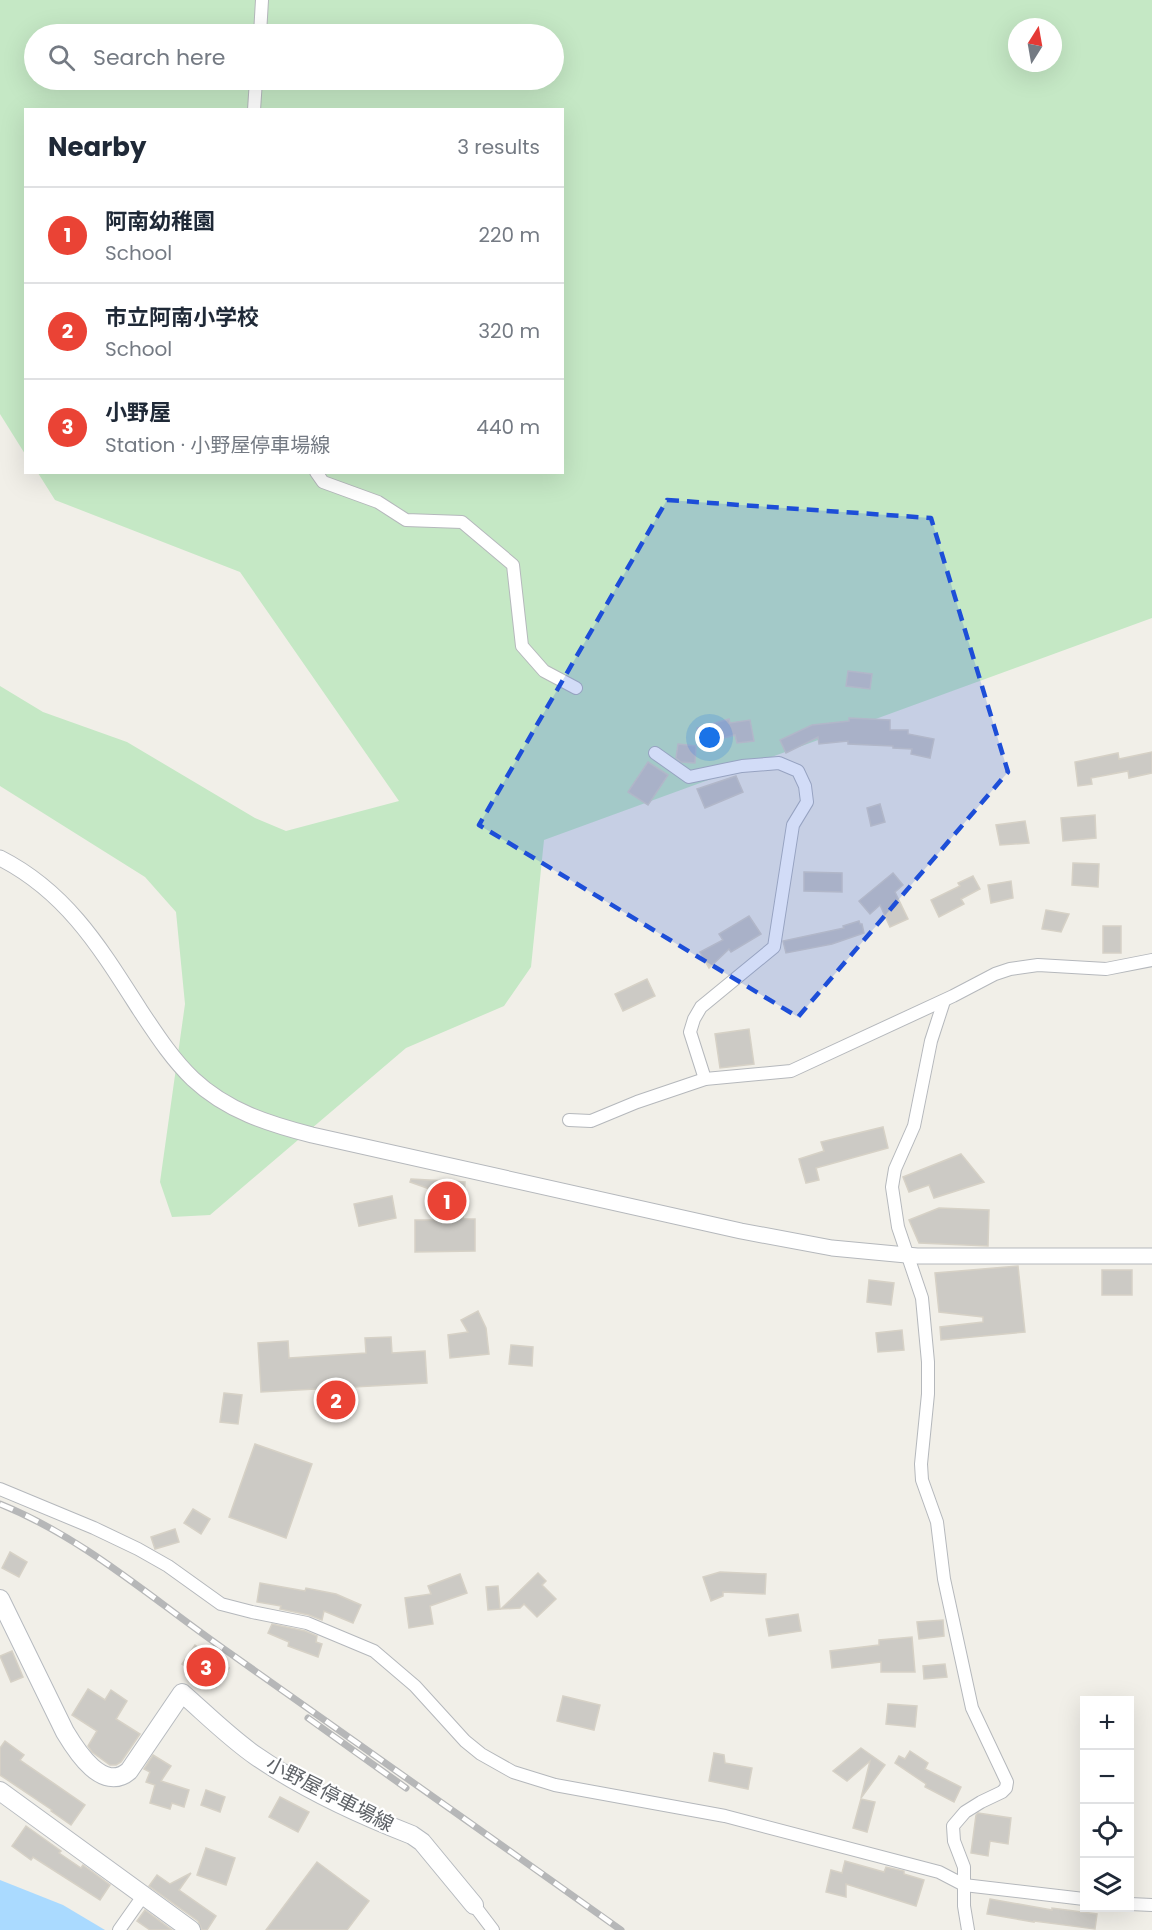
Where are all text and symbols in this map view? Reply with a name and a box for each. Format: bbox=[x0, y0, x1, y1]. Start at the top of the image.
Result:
north arrow bbox=[1008, 18, 1062, 72]
search box bbox=[24, 24, 564, 90]
icon: search bbox=[45, 41, 78, 74]
text: Search here bbox=[93, 42, 226, 73]
text: Nearby bbox=[48, 129, 146, 165]
text: 3 results bbox=[457, 133, 540, 161]
text: 阿南幼稚園 bbox=[105, 206, 215, 237]
text: 1 bbox=[64, 221, 71, 249]
text: 220 m bbox=[479, 221, 540, 249]
text: School bbox=[105, 239, 172, 267]
text: 市立阿南小学校 bbox=[105, 302, 259, 333]
text: 2 bbox=[62, 317, 73, 345]
text: 320 m bbox=[478, 317, 540, 345]
text: School bbox=[105, 335, 172, 363]
text: 小野屋 bbox=[105, 397, 171, 428]
text: 3 bbox=[61, 413, 74, 441]
text: 440 m bbox=[476, 413, 540, 441]
text: Station · 小野屋停車場線 bbox=[105, 431, 330, 459]
your location bbox=[695, 723, 724, 752]
pin: 1 bbox=[428, 1178, 466, 1224]
pin: 2 bbox=[316, 1378, 356, 1422]
pin: 3 bbox=[186, 1644, 226, 1690]
map controls bbox=[1080, 1696, 1134, 1912]
button: + bbox=[1080, 1696, 1134, 1750]
street label: 小野屋停車場線 bbox=[261, 1750, 399, 1838]
button: − bbox=[1080, 1750, 1134, 1804]
button: locate bbox=[1080, 1804, 1134, 1858]
button: layers bbox=[1080, 1858, 1134, 1912]

